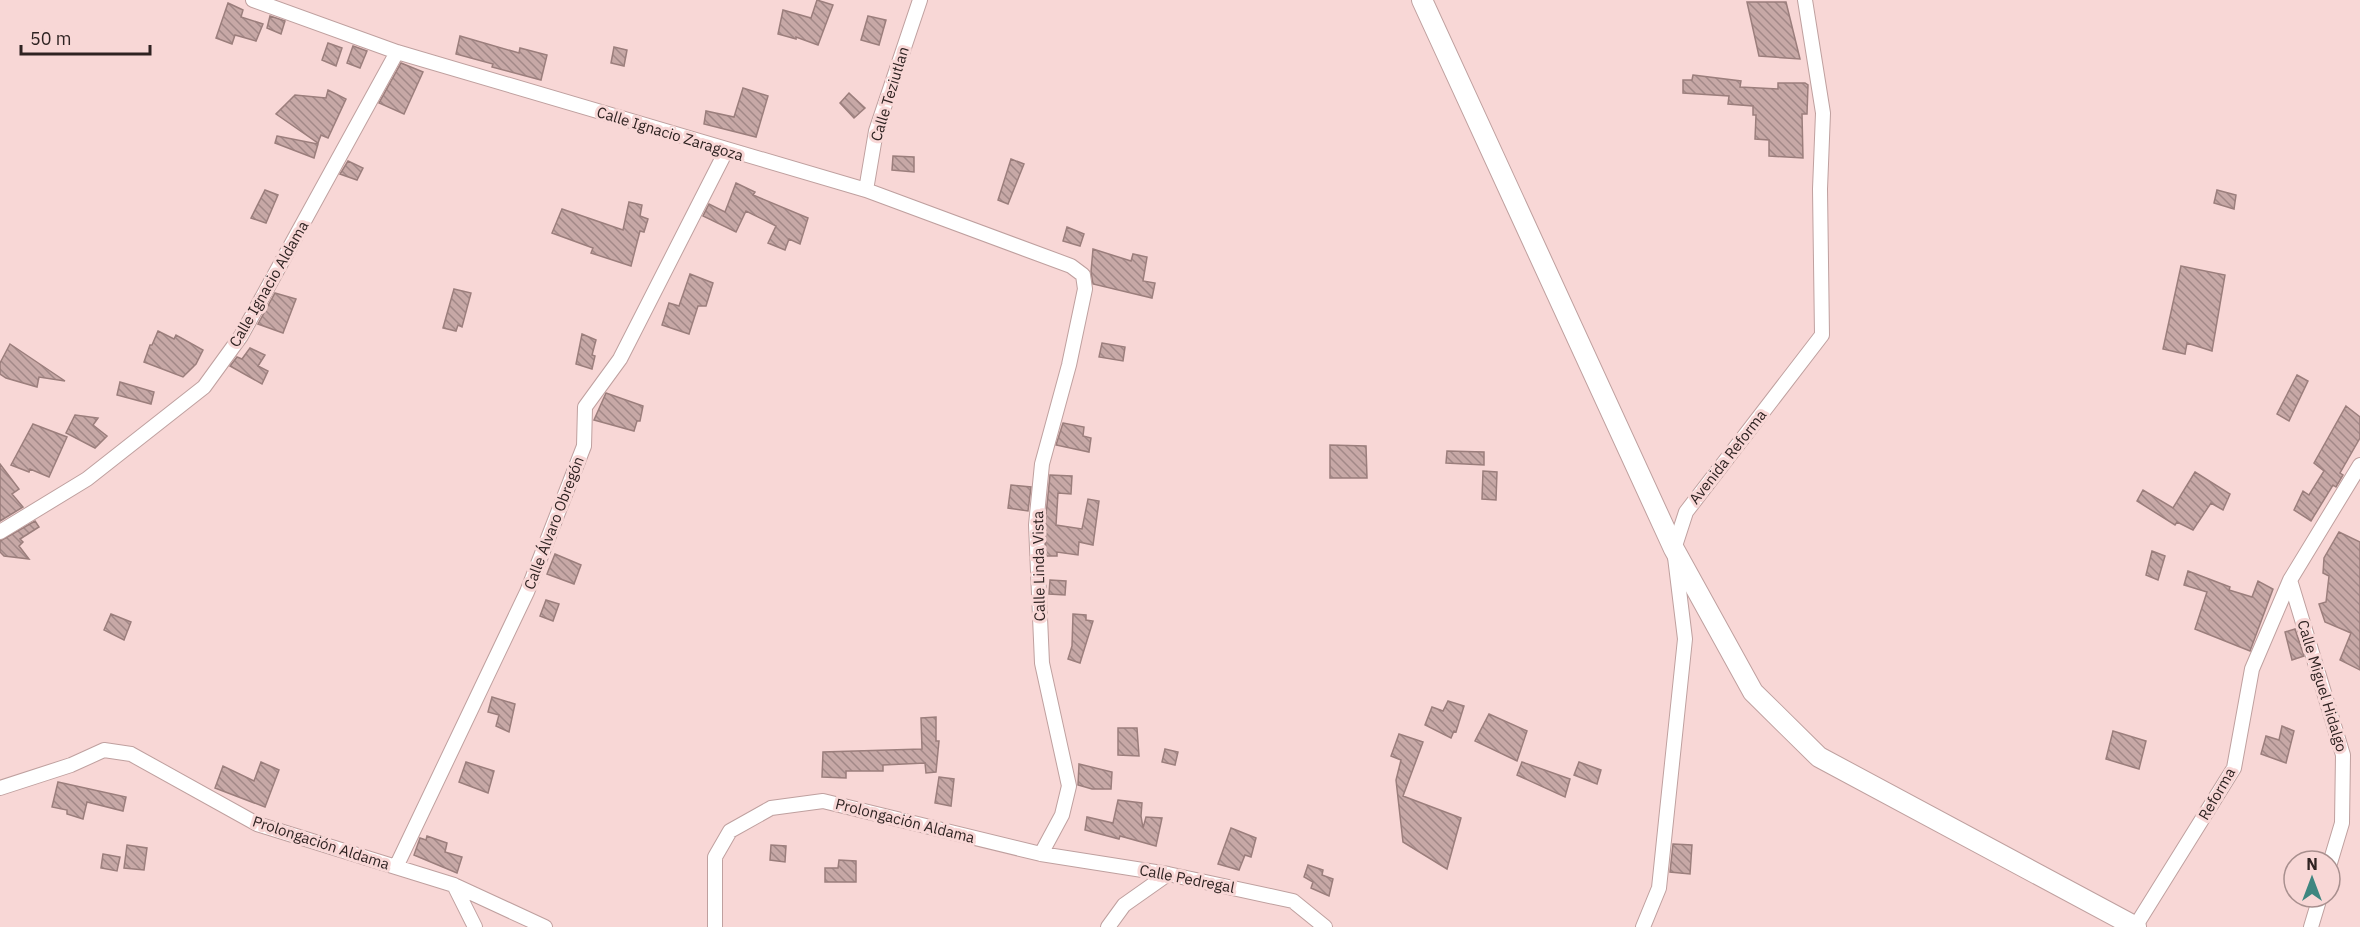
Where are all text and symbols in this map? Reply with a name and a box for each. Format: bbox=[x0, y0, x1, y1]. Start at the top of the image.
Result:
scale bar bbox=[21, 18, 150, 56]
text: 50 m bbox=[30, 27, 72, 50]
street label: Calle Teziutlan bbox=[866, 44, 913, 144]
street label: Calle Ignacio Zaragoza bbox=[595, 102, 746, 165]
street label: Calle Ignacio Aldama bbox=[225, 217, 312, 350]
street label: Avenida Reforma bbox=[1685, 406, 1770, 508]
street label: Calle Álvaro Obregón bbox=[519, 454, 588, 592]
street label: Calle Linda Vista bbox=[1028, 511, 1049, 621]
street label: Calle Miguel Hidalgo bbox=[2293, 618, 2352, 754]
street label: Reforma bbox=[2194, 764, 2239, 823]
street label: Prolongación Aldama bbox=[833, 794, 977, 847]
street label: Prolongación Aldama bbox=[250, 811, 392, 874]
north arrow bbox=[2282, 849, 2342, 909]
text: N bbox=[2306, 854, 2318, 874]
street label: Calle Pedregal bbox=[1138, 860, 1236, 897]

